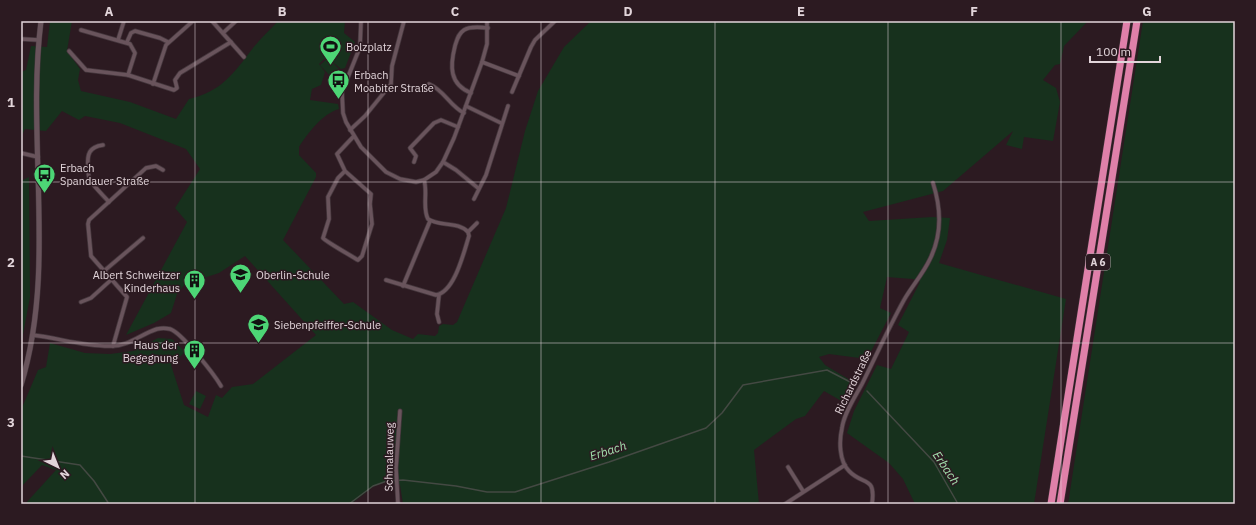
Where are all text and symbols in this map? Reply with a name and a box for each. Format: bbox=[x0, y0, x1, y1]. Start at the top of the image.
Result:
text: A bbox=[105, 3, 114, 20]
text: B bbox=[278, 3, 287, 20]
text: C bbox=[451, 3, 460, 20]
text: D bbox=[623, 3, 633, 20]
text: E bbox=[797, 3, 805, 20]
text: F bbox=[970, 3, 978, 20]
text: G bbox=[1142, 3, 1152, 20]
sports icon: Bolzplatz bbox=[317, 34, 343, 67]
scale bar bbox=[1090, 38, 1160, 64]
place label: Bolzplatz bbox=[346, 40, 392, 54]
text: 100 m bbox=[1096, 44, 1131, 59]
bus stop icon: Erbach Moabiter Straße bbox=[326, 68, 352, 101]
place label: Erbach Moabiter Straße bbox=[354, 68, 434, 95]
text: 1 bbox=[7, 94, 15, 111]
bus stop icon: Erbach Spandauer Straße bbox=[32, 161, 58, 194]
place label: Erbach Spandauer Straße bbox=[60, 161, 149, 188]
text: 2 bbox=[7, 254, 15, 271]
road number: A 6 bbox=[1086, 254, 1110, 270]
school or university icon: Oberlin-Schule bbox=[228, 262, 254, 295]
place label: Albert Schweitzer Kinderhaus bbox=[93, 268, 180, 295]
building icon: Albert Schweitzer Kinderhaus bbox=[182, 268, 208, 301]
place label: Oberlin-Schule bbox=[256, 268, 330, 282]
school or university icon: Siebenpfeiffer-Schule bbox=[246, 312, 272, 345]
place label: Siebenpfeiffer-Schule bbox=[274, 318, 381, 332]
place label: Haus der Begegnung bbox=[123, 338, 178, 365]
building icon: Haus der Begegnung bbox=[181, 338, 207, 371]
street label: Richardstraße bbox=[831, 348, 875, 416]
text: 3 bbox=[7, 414, 15, 431]
street label: Schmalauweg bbox=[381, 422, 397, 492]
water label: Erbach bbox=[588, 438, 628, 463]
north arrow bbox=[38, 447, 78, 487]
water label: Erbach bbox=[930, 448, 963, 488]
text: N bbox=[57, 466, 73, 482]

